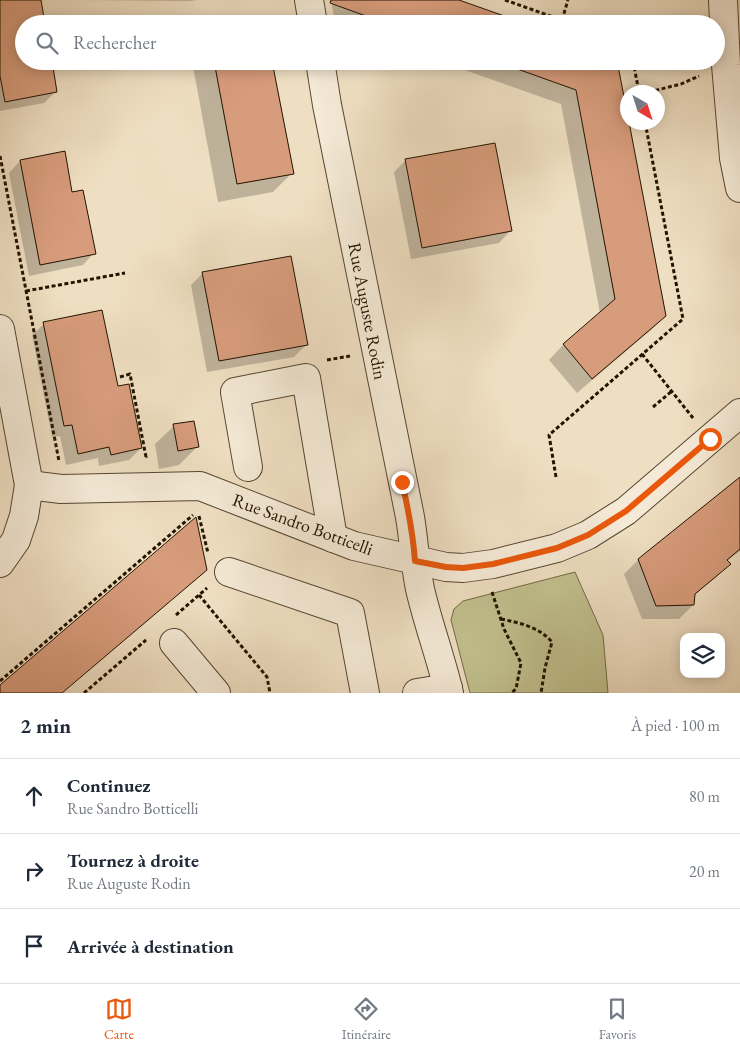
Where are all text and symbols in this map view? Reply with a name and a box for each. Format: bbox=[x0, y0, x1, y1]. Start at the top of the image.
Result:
search box bbox=[15, 15, 725, 70]
icon: search bbox=[33, 29, 61, 57]
text: Rechercher bbox=[73, 30, 156, 55]
north arrow bbox=[620, 85, 665, 130]
street label: Rue Auguste Rodin bbox=[343, 241, 393, 382]
route start bbox=[699, 428, 722, 451]
route end bbox=[391, 471, 414, 494]
street label: Rue Sandro Botticelli bbox=[230, 488, 377, 560]
map controls bbox=[680, 633, 725, 678]
button: layers bbox=[680, 633, 725, 678]
text: 2 min bbox=[20, 712, 71, 739]
text: À pied · 100 m bbox=[631, 715, 720, 736]
text: Continuez bbox=[67, 773, 151, 798]
icon: ahead bbox=[20, 782, 48, 810]
text: 80 m bbox=[689, 786, 720, 807]
text: Rue Sandro Botticelli bbox=[67, 798, 198, 819]
text: Tournez à droite bbox=[67, 848, 199, 873]
icon: right bbox=[20, 857, 48, 885]
text: 20 m bbox=[689, 861, 720, 882]
text: Rue Auguste Rodin bbox=[67, 873, 191, 894]
icon: arrive bbox=[20, 932, 48, 960]
text: Arrivée à destination bbox=[67, 934, 234, 959]
tab: Carte bbox=[104, 995, 134, 1043]
tab: Itinéraire bbox=[342, 995, 391, 1043]
tab: Favoris bbox=[599, 995, 636, 1043]

